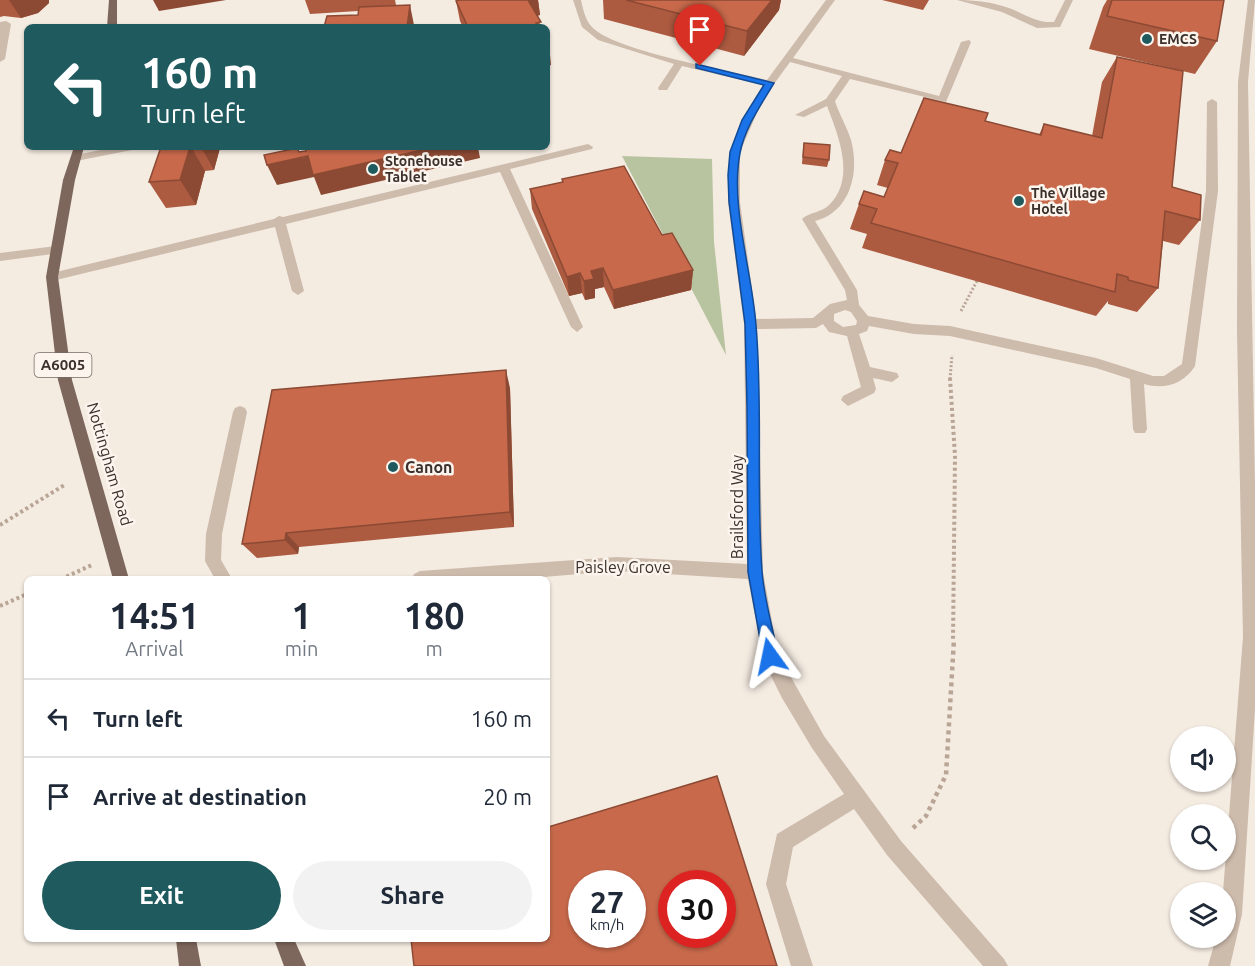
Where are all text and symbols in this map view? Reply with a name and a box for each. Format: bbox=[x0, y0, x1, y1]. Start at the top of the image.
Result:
pin bbox=[674, 4, 725, 66]
icon: arrive bbox=[683, 13, 716, 46]
place label: EMCS bbox=[1159, 31, 1197, 47]
marker: EMCS bbox=[1140, 32, 1154, 46]
icon: left bbox=[42, 48, 120, 126]
text: 160 m bbox=[141, 49, 258, 96]
text: Turn left bbox=[141, 98, 245, 128]
place label: Stonehouse Tablet bbox=[385, 153, 463, 185]
marker: Stonehouse Tablet bbox=[366, 162, 380, 176]
place label: The Village Hotel bbox=[1031, 185, 1106, 217]
marker: The Village Hotel bbox=[1012, 194, 1026, 208]
road number: A6005 bbox=[34, 353, 92, 377]
street label: Nottingham Road bbox=[84, 400, 136, 528]
street label: Brailsford Way bbox=[728, 455, 746, 559]
place label: Canon bbox=[405, 458, 452, 476]
marker: Canon bbox=[386, 460, 400, 474]
street label: Paisley Grove bbox=[575, 558, 671, 576]
text: 14:51 bbox=[109, 595, 199, 636]
text: 1 bbox=[291, 595, 312, 636]
text: 180 bbox=[404, 595, 465, 636]
position arrow bbox=[738, 624, 802, 688]
text: Arrival bbox=[125, 637, 184, 660]
text: min bbox=[285, 637, 318, 660]
text: m bbox=[426, 637, 443, 660]
icon: left bbox=[42, 702, 75, 735]
text: Turn left bbox=[93, 706, 183, 731]
text: 160 m bbox=[471, 706, 532, 731]
map controls bbox=[1170, 726, 1236, 948]
button: sound bbox=[1170, 726, 1236, 792]
icon: arrive bbox=[42, 780, 75, 813]
text: Arrive at destination bbox=[93, 784, 307, 809]
text: 20 m bbox=[483, 784, 532, 809]
button: search bbox=[1170, 804, 1236, 870]
button: Exit bbox=[42, 861, 281, 930]
button: Share bbox=[293, 861, 532, 930]
speed limit sign: 30 bbox=[658, 870, 736, 948]
button: layers bbox=[1170, 882, 1236, 948]
text: 27 bbox=[590, 885, 624, 919]
text: km/h bbox=[590, 916, 624, 933]

